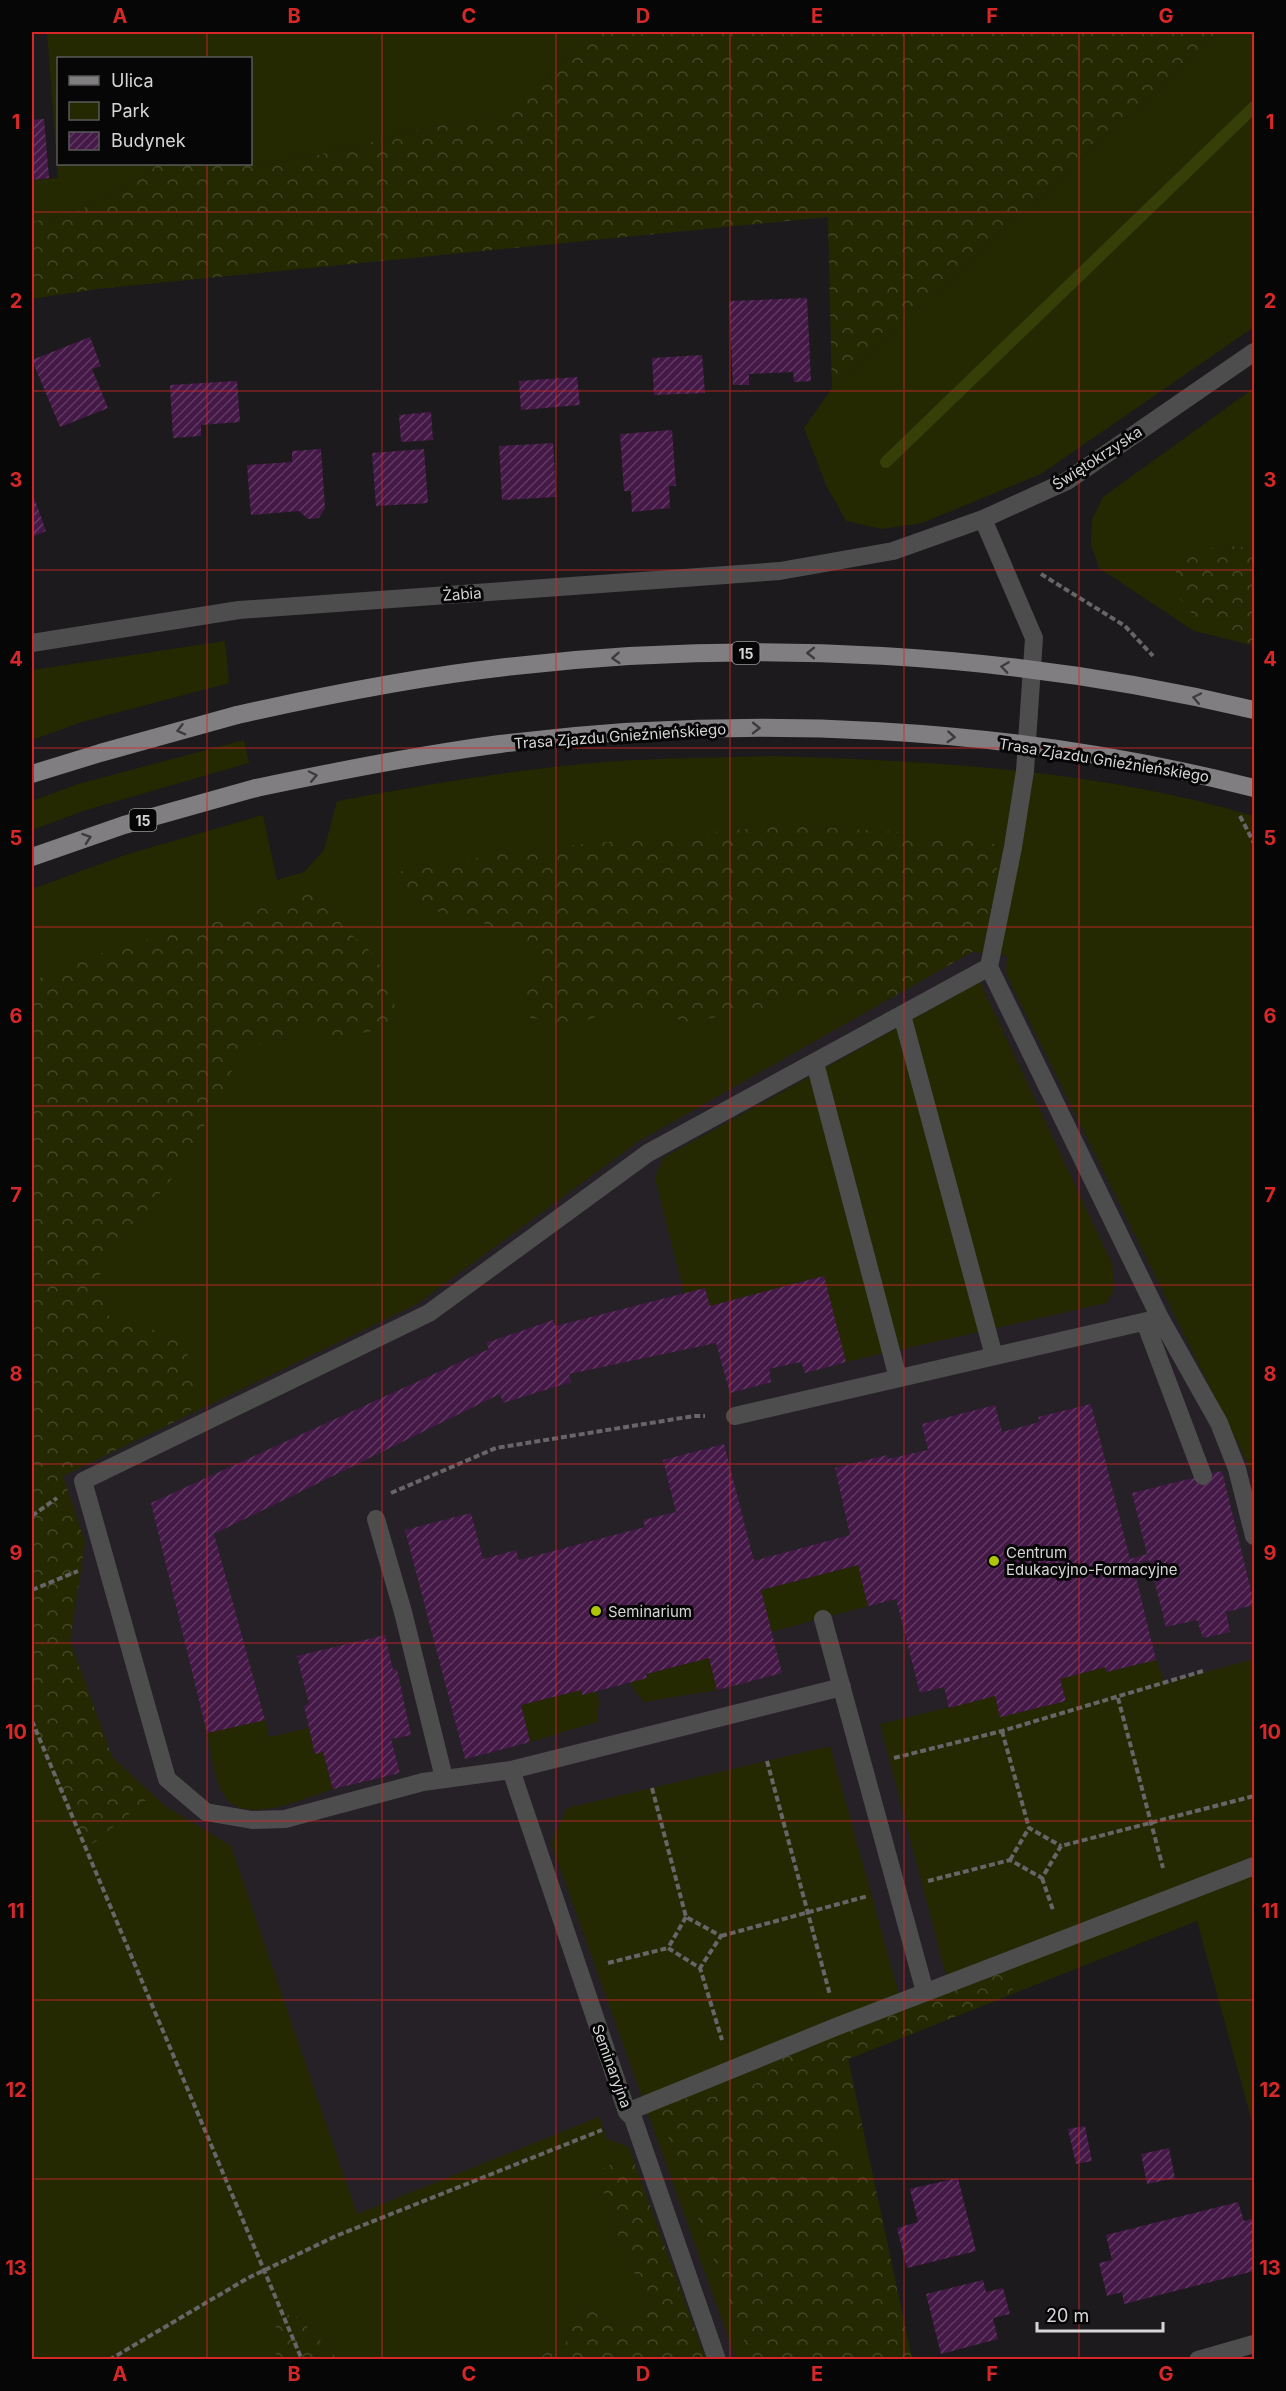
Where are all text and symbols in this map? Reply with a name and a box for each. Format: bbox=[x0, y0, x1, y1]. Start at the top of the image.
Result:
text: A bbox=[113, 4, 128, 28]
text: B bbox=[287, 4, 301, 28]
text: C bbox=[462, 4, 476, 28]
text: D bbox=[636, 4, 650, 28]
text: E bbox=[811, 4, 823, 28]
text: F bbox=[986, 4, 998, 28]
text: G bbox=[1158, 4, 1174, 28]
legend bbox=[57, 57, 252, 165]
text: Ulica bbox=[111, 70, 154, 91]
text: Park bbox=[111, 100, 150, 121]
text: 1 bbox=[12, 110, 20, 134]
text: 1 bbox=[1266, 110, 1274, 134]
text: Budynek bbox=[111, 130, 186, 151]
text: 2 bbox=[10, 289, 22, 313]
text: 2 bbox=[1264, 289, 1276, 313]
street label: Świętokrzyska bbox=[1049, 422, 1145, 494]
text: 3 bbox=[10, 468, 22, 492]
text: 3 bbox=[1264, 468, 1276, 492]
street label: Żabia bbox=[442, 583, 482, 605]
road number: 15 bbox=[732, 642, 760, 664]
text: 4 bbox=[9, 647, 23, 671]
one-way arrow bbox=[806, 647, 815, 659]
text: 4 bbox=[1263, 647, 1277, 671]
one-way arrow bbox=[611, 651, 620, 664]
one-way arrow bbox=[1000, 661, 1009, 674]
one-way arrow bbox=[1193, 692, 1203, 705]
street label: Trasa Zjazdu Gnieźnieńskiego bbox=[513, 719, 727, 753]
one-way arrow bbox=[752, 722, 761, 734]
one-way arrow bbox=[176, 723, 186, 736]
one-way arrow bbox=[947, 730, 956, 743]
street label: Trasa Zjazdu Gnieźnieńskiego bbox=[998, 734, 1210, 786]
one-way arrow bbox=[307, 770, 317, 783]
road number: 15 bbox=[130, 809, 156, 831]
text: 5 bbox=[10, 826, 22, 850]
text: 5 bbox=[1264, 826, 1276, 850]
one-way arrow bbox=[81, 833, 92, 846]
text: 6 bbox=[10, 1004, 23, 1028]
text: 6 bbox=[1264, 1004, 1277, 1028]
text: 7 bbox=[10, 1183, 22, 1207]
text: 7 bbox=[1264, 1183, 1276, 1207]
text: 8 bbox=[9, 1362, 23, 1386]
text: 8 bbox=[1263, 1362, 1277, 1386]
text: 9 bbox=[10, 1541, 23, 1565]
text: 9 bbox=[1264, 1541, 1277, 1565]
place label: Centrum Edukacyjno-Formacyjne bbox=[1006, 1543, 1177, 1579]
marker: Centrum Edukacyjno-Formacyjne bbox=[987, 1554, 1001, 1568]
place label: Seminarium bbox=[608, 1602, 692, 1621]
marker: Seminarium bbox=[589, 1604, 603, 1618]
text: 10 bbox=[5, 1720, 27, 1744]
text: 10 bbox=[1259, 1720, 1281, 1744]
text: 11 bbox=[7, 1899, 25, 1923]
text: 11 bbox=[1261, 1899, 1279, 1923]
street label: Seminaryjna bbox=[588, 2022, 636, 2110]
text: 12 bbox=[5, 2078, 27, 2102]
text: 12 bbox=[1259, 2078, 1281, 2102]
text: 13 bbox=[5, 2256, 27, 2280]
text: 13 bbox=[1259, 2256, 1281, 2280]
scale bar bbox=[1037, 2295, 1163, 2333]
text: 20 m bbox=[1046, 2305, 1089, 2326]
text: A bbox=[113, 2362, 128, 2386]
text: B bbox=[287, 2362, 301, 2386]
text: C bbox=[462, 2362, 476, 2386]
text: D bbox=[636, 2362, 650, 2386]
text: E bbox=[811, 2362, 823, 2386]
text: F bbox=[986, 2362, 998, 2386]
text: G bbox=[1158, 2362, 1174, 2386]

